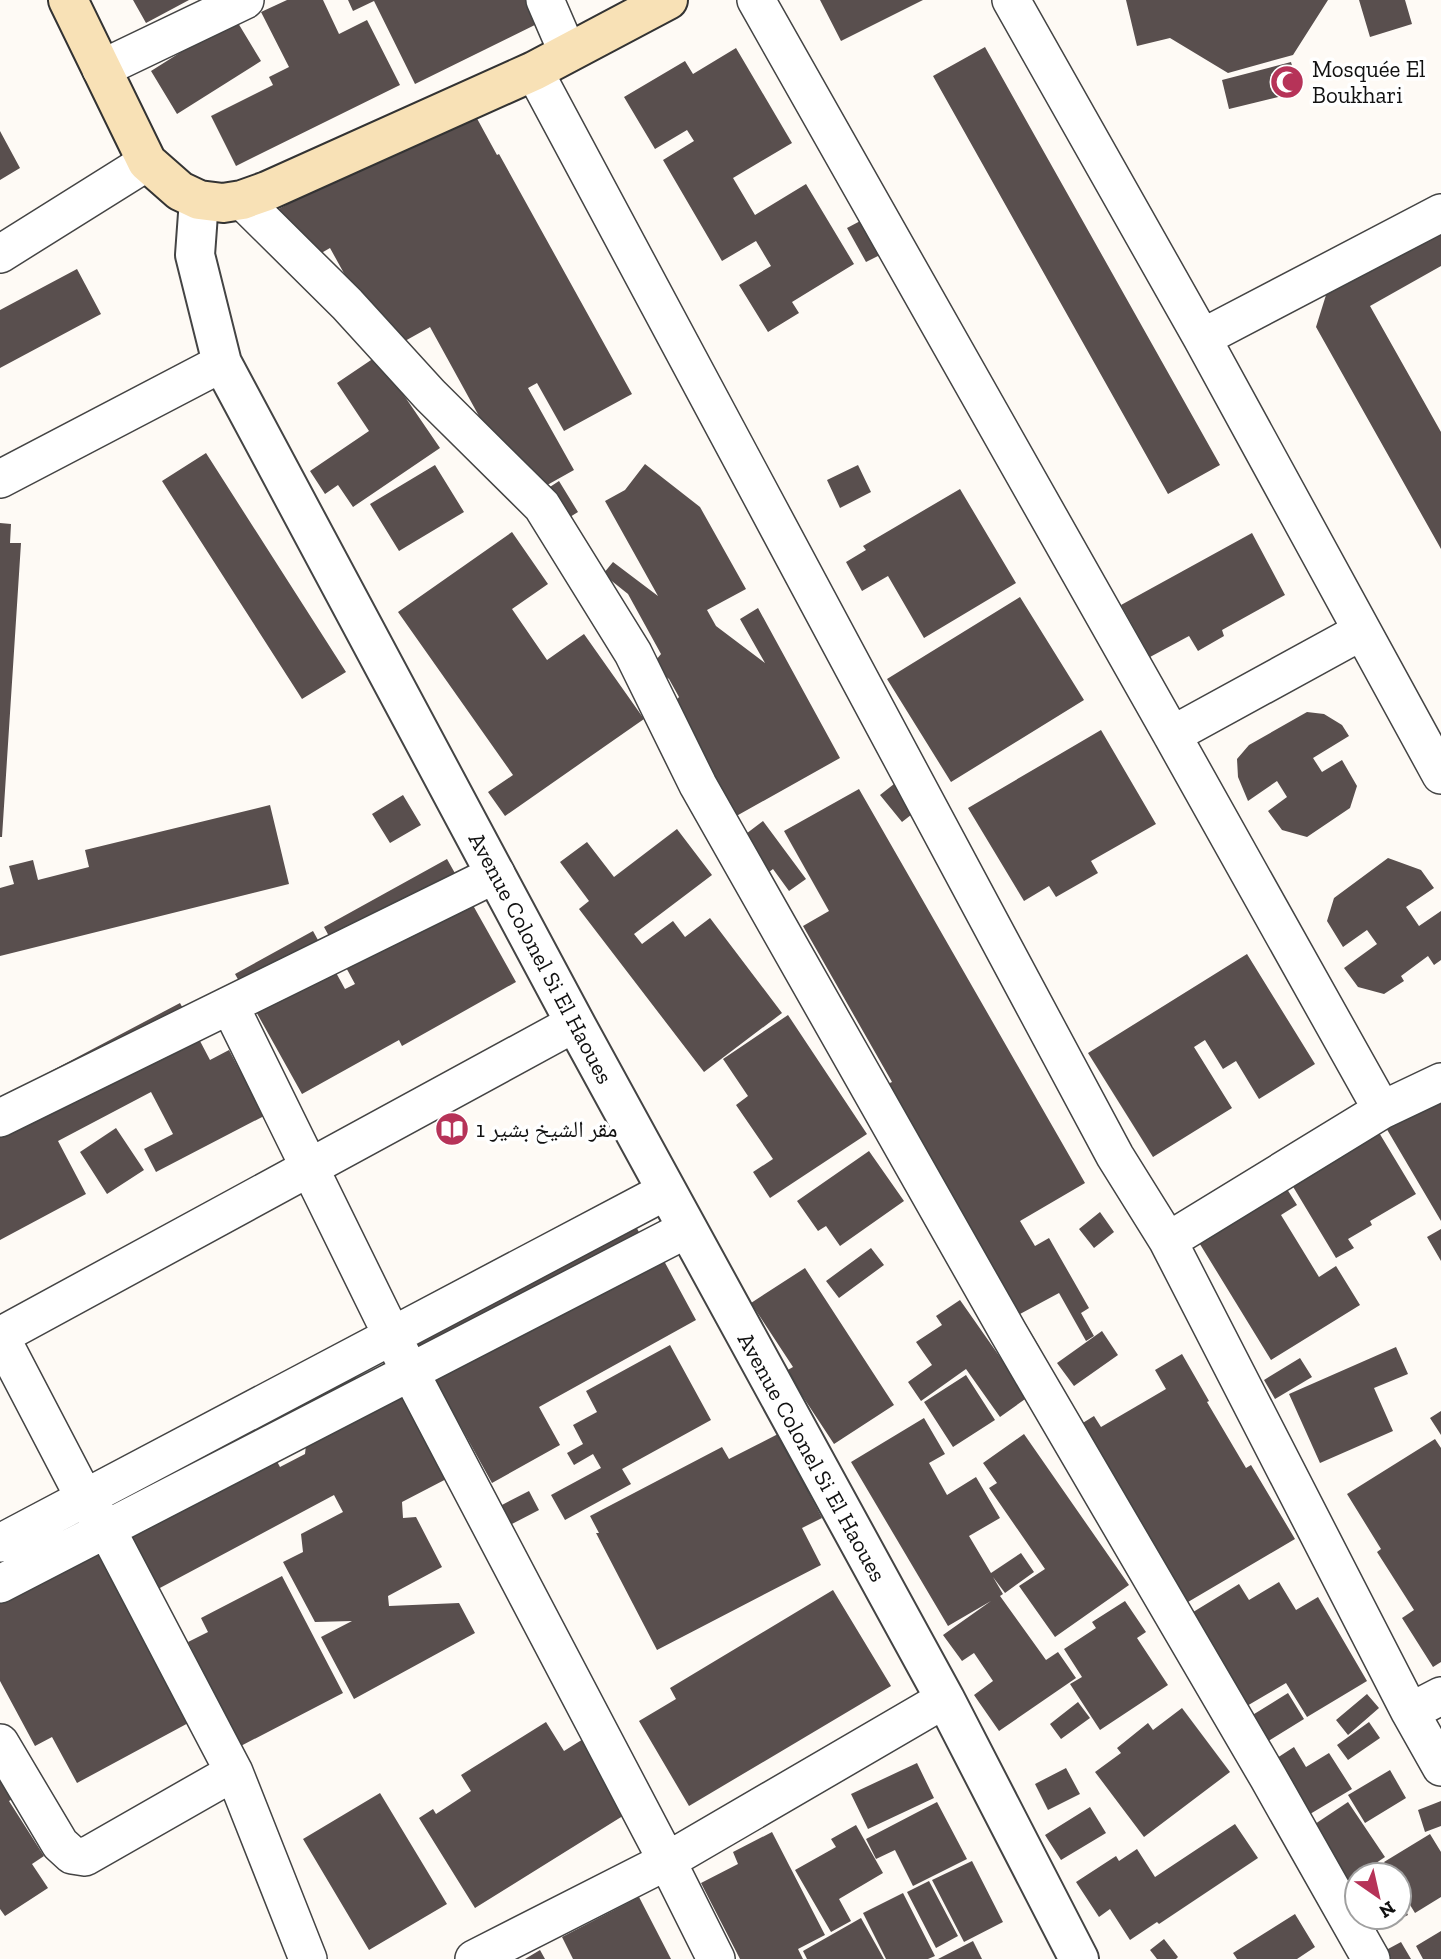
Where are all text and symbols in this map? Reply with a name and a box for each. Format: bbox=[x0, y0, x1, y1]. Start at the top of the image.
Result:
place label: Mosquée El Boukhari bbox=[1312, 55, 1425, 109]
mosque icon: Mosquée El Boukhari bbox=[1268, 63, 1306, 101]
street label: Avenue Colonel Si El Haoues bbox=[463, 828, 619, 1088]
library icon: مقر الشيخ بشير 1 bbox=[433, 1110, 471, 1148]
place label: مقر الشيخ بشير 1 bbox=[476, 1115, 618, 1144]
street label: Avenue Colonel Si El Haoues bbox=[732, 1327, 892, 1587]
north arrow bbox=[1343, 1861, 1413, 1931]
text: N bbox=[1375, 1896, 1400, 1923]

